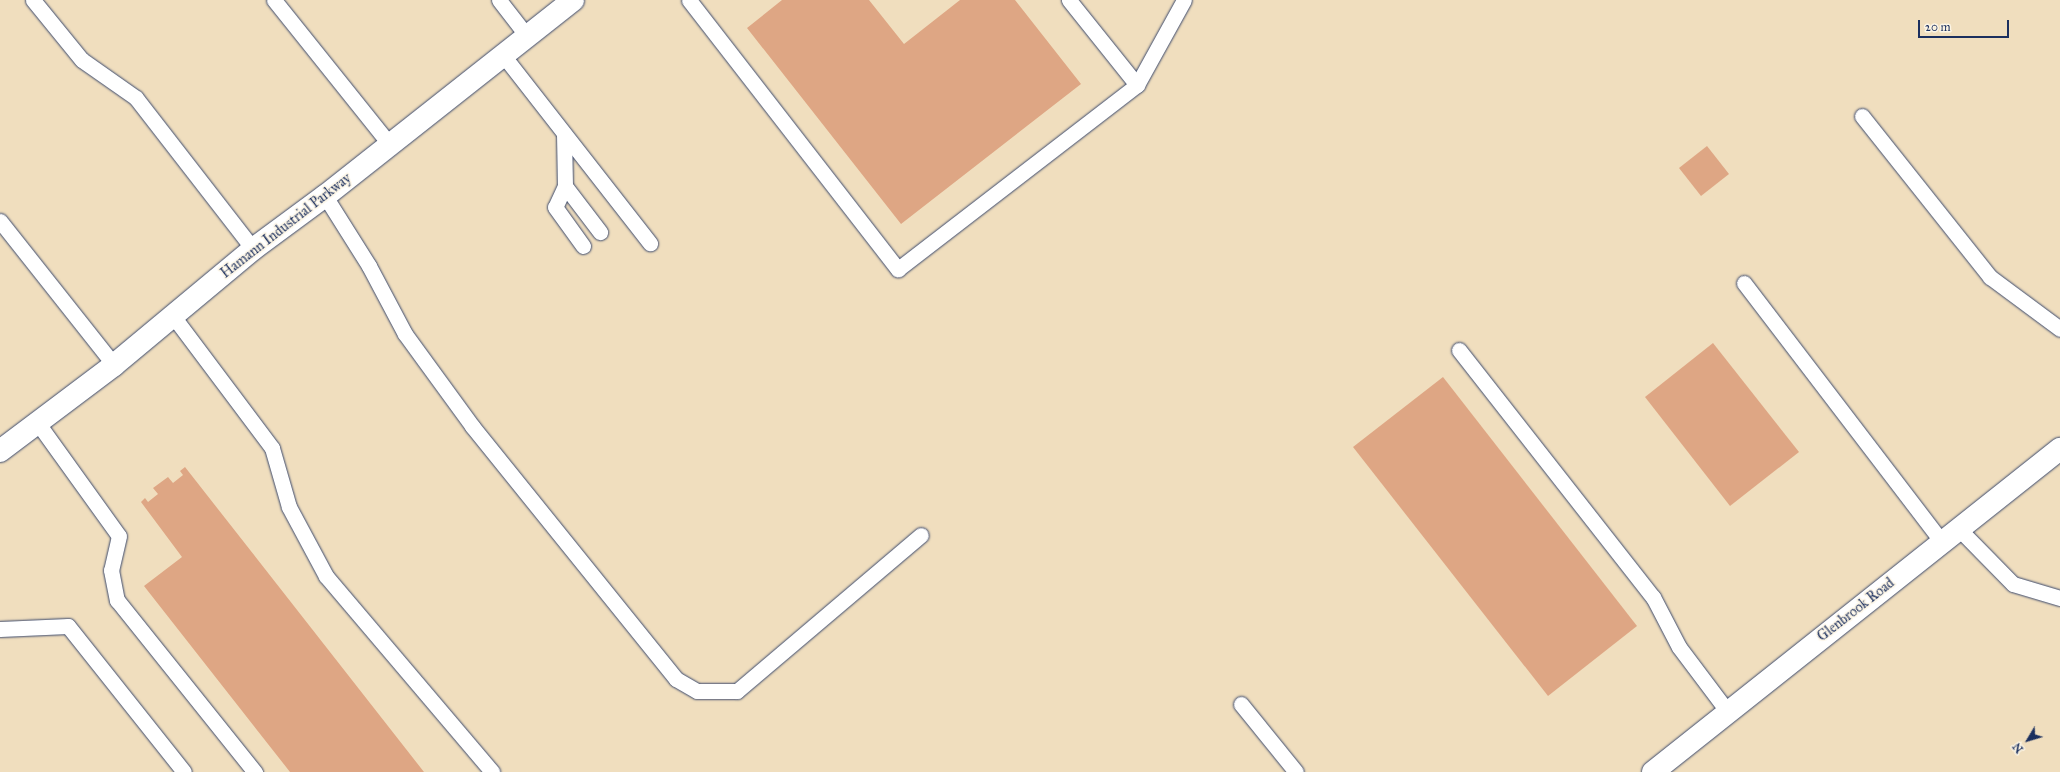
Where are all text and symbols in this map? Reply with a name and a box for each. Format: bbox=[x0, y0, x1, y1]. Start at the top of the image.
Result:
scale bar bbox=[1920, 12, 2011, 38]
text: 20 m bbox=[1925, 20, 1951, 34]
street label: Hamann Industrial Parkway bbox=[218, 170, 354, 282]
street label: Glenbrook Road bbox=[1814, 575, 1898, 645]
north arrow bbox=[2008, 720, 2048, 760]
text: N bbox=[2010, 740, 2026, 755]

